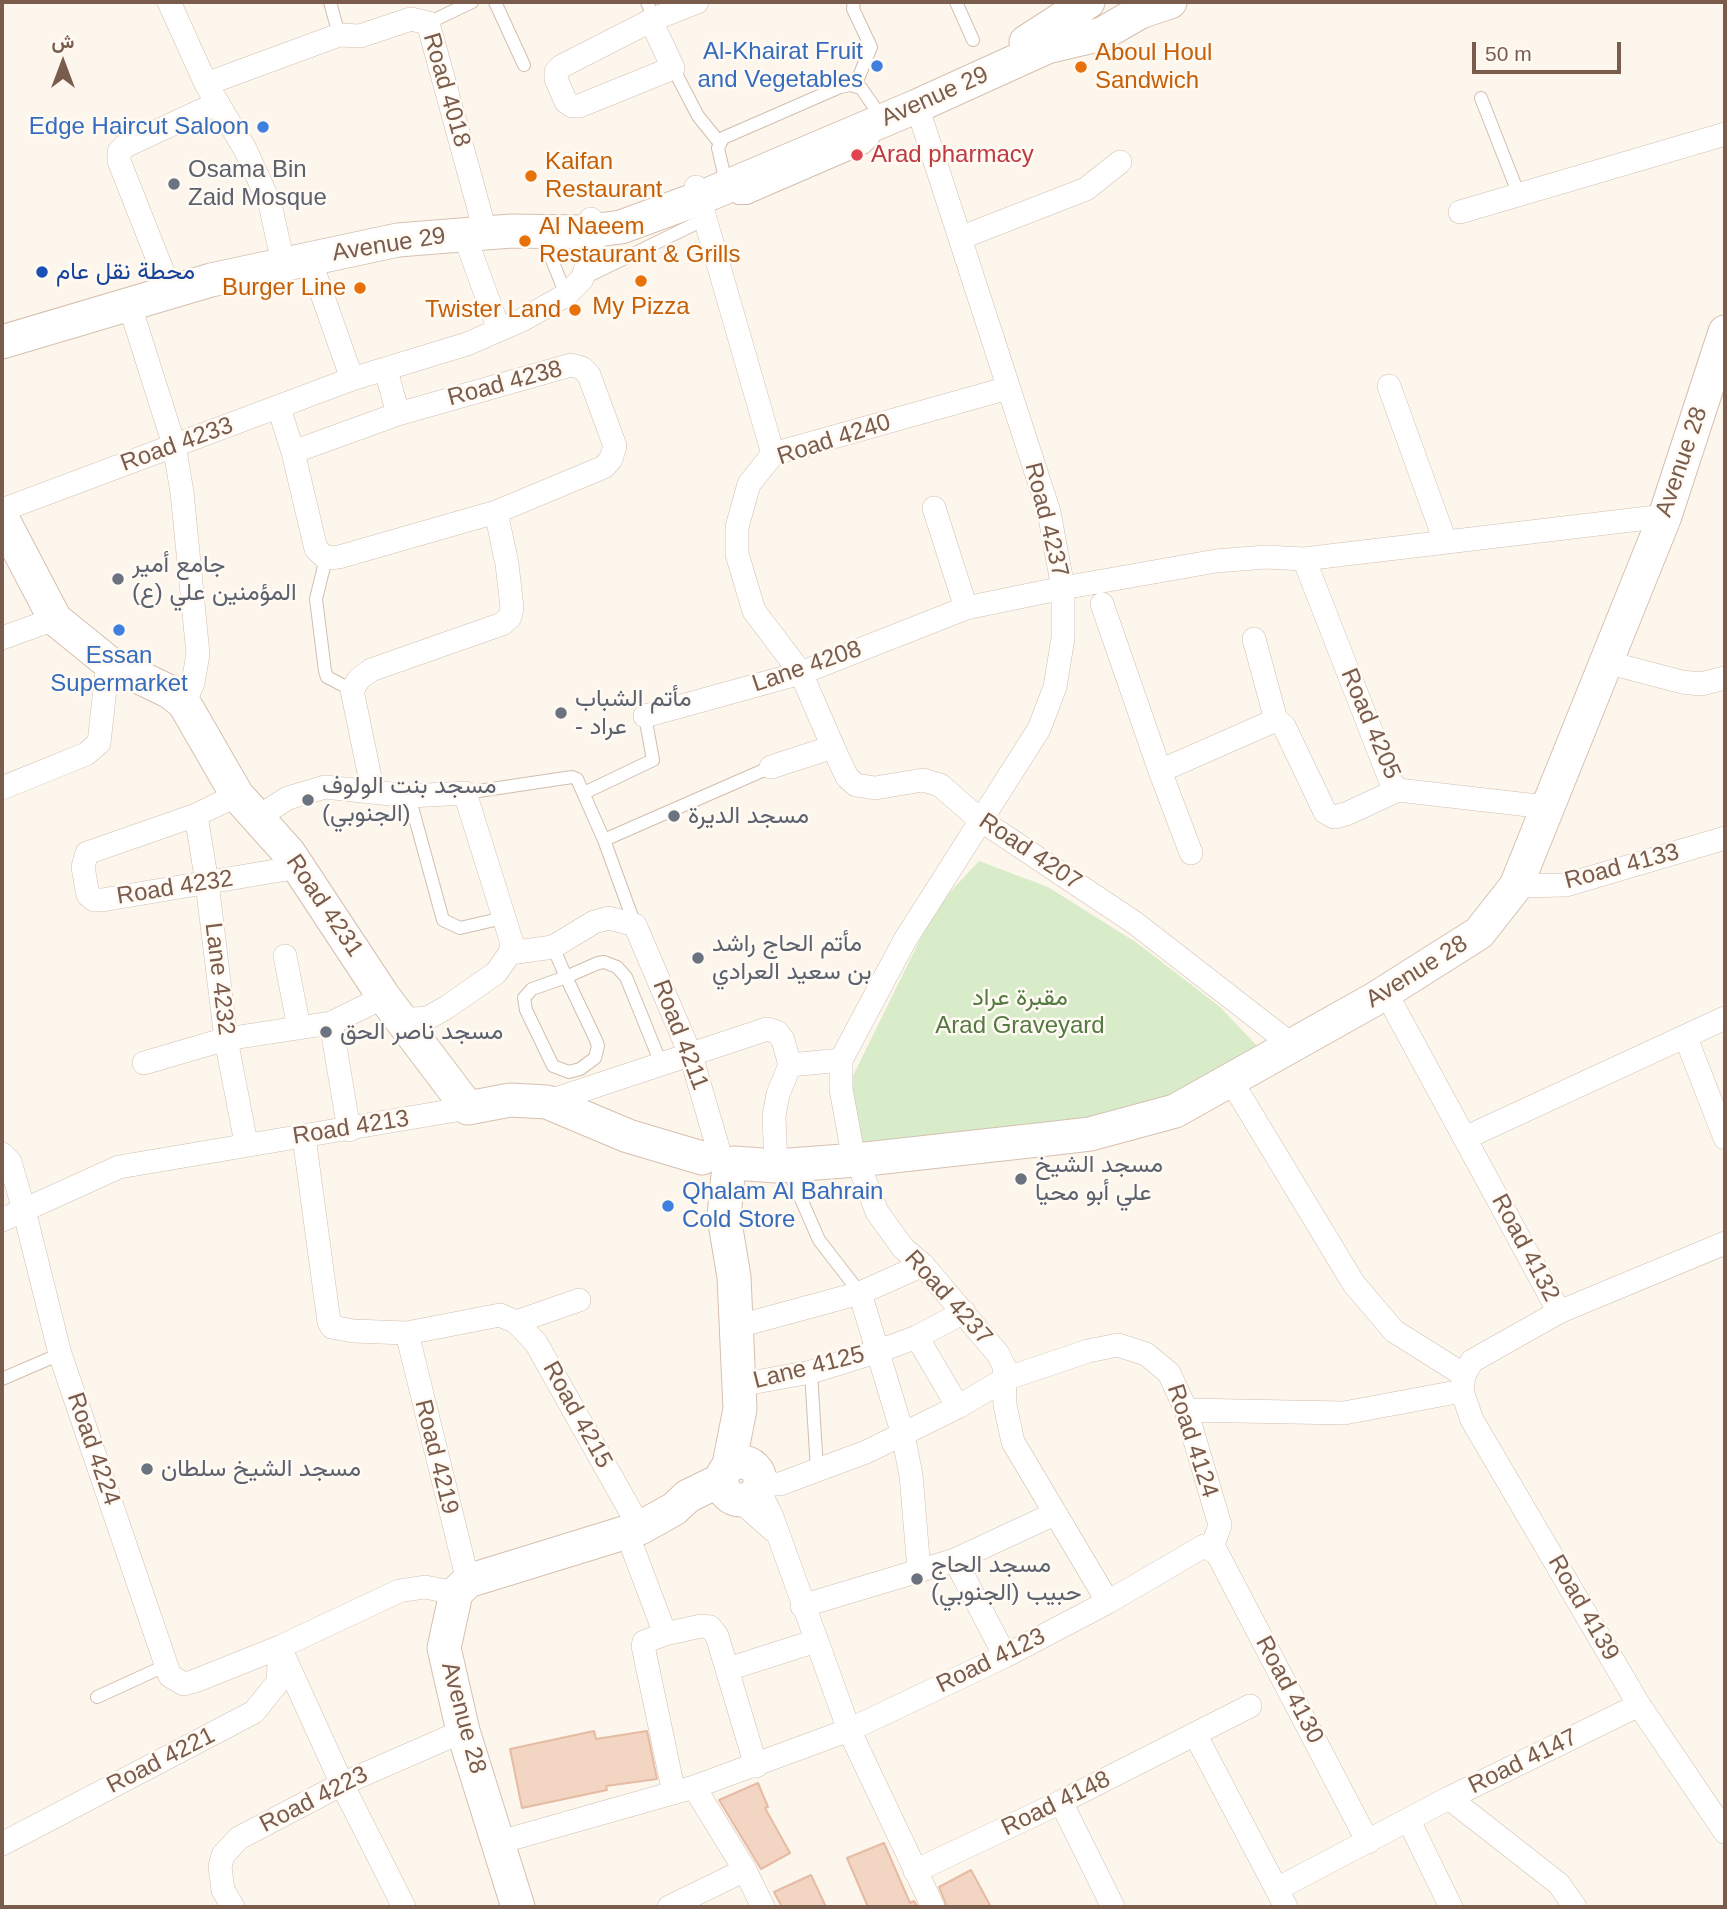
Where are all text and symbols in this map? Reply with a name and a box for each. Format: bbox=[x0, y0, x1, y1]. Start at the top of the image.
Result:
north arrow bbox=[28, 28, 98, 98]
scale bar bbox=[1475, 28, 1624, 72]
street label: Road 4018 bbox=[416, 30, 476, 150]
text: ش bbox=[52, 31, 74, 52]
place label: Al-Khairat Fruit and Vegetables bbox=[698, 38, 863, 94]
place label: Aboul Houl Sandwich bbox=[1095, 39, 1212, 95]
text: 50 m bbox=[1485, 42, 1532, 65]
marker: Al-Khairat Fruit and Vegetables bbox=[869, 58, 885, 74]
marker: Aboul Houl Sandwich bbox=[1073, 59, 1089, 75]
street label: Avenue 29 bbox=[877, 61, 993, 133]
place label: Edge Haircut Saloon bbox=[29, 113, 249, 141]
marker: Edge Haircut Saloon bbox=[255, 119, 271, 135]
place label: Arad pharmacy bbox=[871, 141, 1034, 169]
marker: Arad pharmacy bbox=[849, 147, 865, 163]
place label: Kaifan Restaurant bbox=[545, 148, 662, 204]
place label: Osama Bin Zaid Mosque bbox=[188, 156, 327, 212]
marker: Kaifan Restaurant bbox=[523, 168, 539, 184]
marker: Osama Bin Zaid Mosque bbox=[166, 176, 182, 192]
place label: Al Naeem Restaurant & Grills bbox=[539, 213, 740, 269]
street label: Avenue 29 bbox=[330, 222, 448, 268]
marker: Al Naeem Restaurant & Grills bbox=[517, 233, 533, 249]
place label: محطة نقل عام bbox=[56, 258, 195, 286]
marker: محطة نقل عام bbox=[34, 264, 50, 280]
marker: My Pizza bbox=[633, 273, 649, 289]
place label: Burger Line bbox=[222, 274, 346, 302]
marker: Burger Line bbox=[352, 280, 368, 296]
place label: My Pizza bbox=[592, 293, 690, 321]
place label: Twister Land bbox=[425, 296, 561, 324]
marker: Twister Land bbox=[567, 302, 583, 318]
street label: Road 4238 bbox=[445, 355, 565, 413]
street label: Avenue 28 bbox=[1650, 403, 1714, 521]
street label: Road 4240 bbox=[774, 408, 894, 472]
street label: Road 4233 bbox=[117, 411, 237, 479]
street label: Road 4237 bbox=[1018, 460, 1074, 580]
place label: جامع أمير المؤمنين علي (ع) bbox=[132, 551, 297, 607]
marker: جامع أمير المؤمنين علي (ع) bbox=[110, 571, 126, 587]
marker: Essan Supermarket bbox=[111, 622, 127, 638]
street label: Lane 4208 bbox=[749, 635, 865, 699]
place label: Essan Supermarket bbox=[50, 642, 188, 698]
street label: Road 4205 bbox=[1334, 664, 1406, 784]
place label: مأتم الشباب - عراد bbox=[575, 685, 692, 741]
marker: مأتم الشباب - عراد bbox=[553, 705, 569, 721]
place label: مسجد بنت الولوف (الجنوبي) bbox=[322, 772, 497, 828]
marker: مسجد بنت الولوف (الجنوبي) bbox=[300, 792, 316, 808]
place label: مسجد الديرة bbox=[688, 802, 809, 830]
street label: Road 4207 bbox=[973, 807, 1087, 897]
marker: مسجد الديرة bbox=[666, 808, 682, 824]
street label: Road 4133 bbox=[1562, 838, 1682, 896]
street label: Road 4231 bbox=[279, 849, 369, 963]
street label: Road 4232 bbox=[115, 865, 235, 911]
street label: Lane 4232 bbox=[198, 921, 240, 1037]
street label: Avenue 28 bbox=[1361, 929, 1473, 1015]
place label: مأتم الحاج راشد بن سعيد العرادي bbox=[712, 930, 872, 986]
marker: مأتم الحاج راشد بن سعيد العرادي bbox=[690, 950, 706, 966]
street label: Road 4211 bbox=[646, 976, 714, 1094]
park label: مقبرة عراد Arad Graveyard bbox=[935, 984, 1105, 1040]
place label: مسجد ناصر الحق bbox=[340, 1018, 503, 1046]
marker: مسجد ناصر الحق bbox=[318, 1024, 334, 1040]
street label: Road 4213 bbox=[291, 1105, 411, 1151]
place label: مسجد الشيخ علي أبو محيا bbox=[1035, 1151, 1163, 1207]
marker: مسجد الشيخ علي أبو محيا bbox=[1013, 1171, 1029, 1187]
place label: Qhalam Al Bahrain Cold Store bbox=[682, 1178, 883, 1234]
street label: Road 4132 bbox=[1485, 1189, 1565, 1307]
marker: Qhalam Al Bahrain Cold Store bbox=[660, 1198, 676, 1214]
street label: Road 4237 bbox=[898, 1245, 998, 1351]
street label: Lane 4125 bbox=[750, 1340, 868, 1396]
street label: Road 4215 bbox=[536, 1357, 618, 1473]
street label: Road 4124 bbox=[1160, 1381, 1224, 1501]
street label: Road 4224 bbox=[60, 1389, 126, 1509]
street label: Road 4219 bbox=[408, 1397, 464, 1517]
place label: مسجد الشيخ سلطان bbox=[161, 1455, 361, 1483]
marker: مسجد الشيخ سلطان bbox=[139, 1461, 155, 1477]
street label: Road 4139 bbox=[1541, 1550, 1625, 1666]
place label: مسجد الحاج حبيب (الجنوبي) bbox=[931, 1551, 1082, 1607]
marker: مسجد الحاج حبيب (الجنوبي) bbox=[909, 1571, 925, 1587]
street label: Road 4123 bbox=[932, 1622, 1050, 1700]
street label: Road 4130 bbox=[1249, 1631, 1329, 1749]
street label: Avenue 28 bbox=[434, 1659, 492, 1777]
street label: Road 4221 bbox=[102, 1722, 220, 1800]
street label: Road 4147 bbox=[1464, 1723, 1582, 1801]
street label: Road 4223 bbox=[255, 1761, 373, 1839]
street label: Road 4148 bbox=[997, 1765, 1115, 1843]

